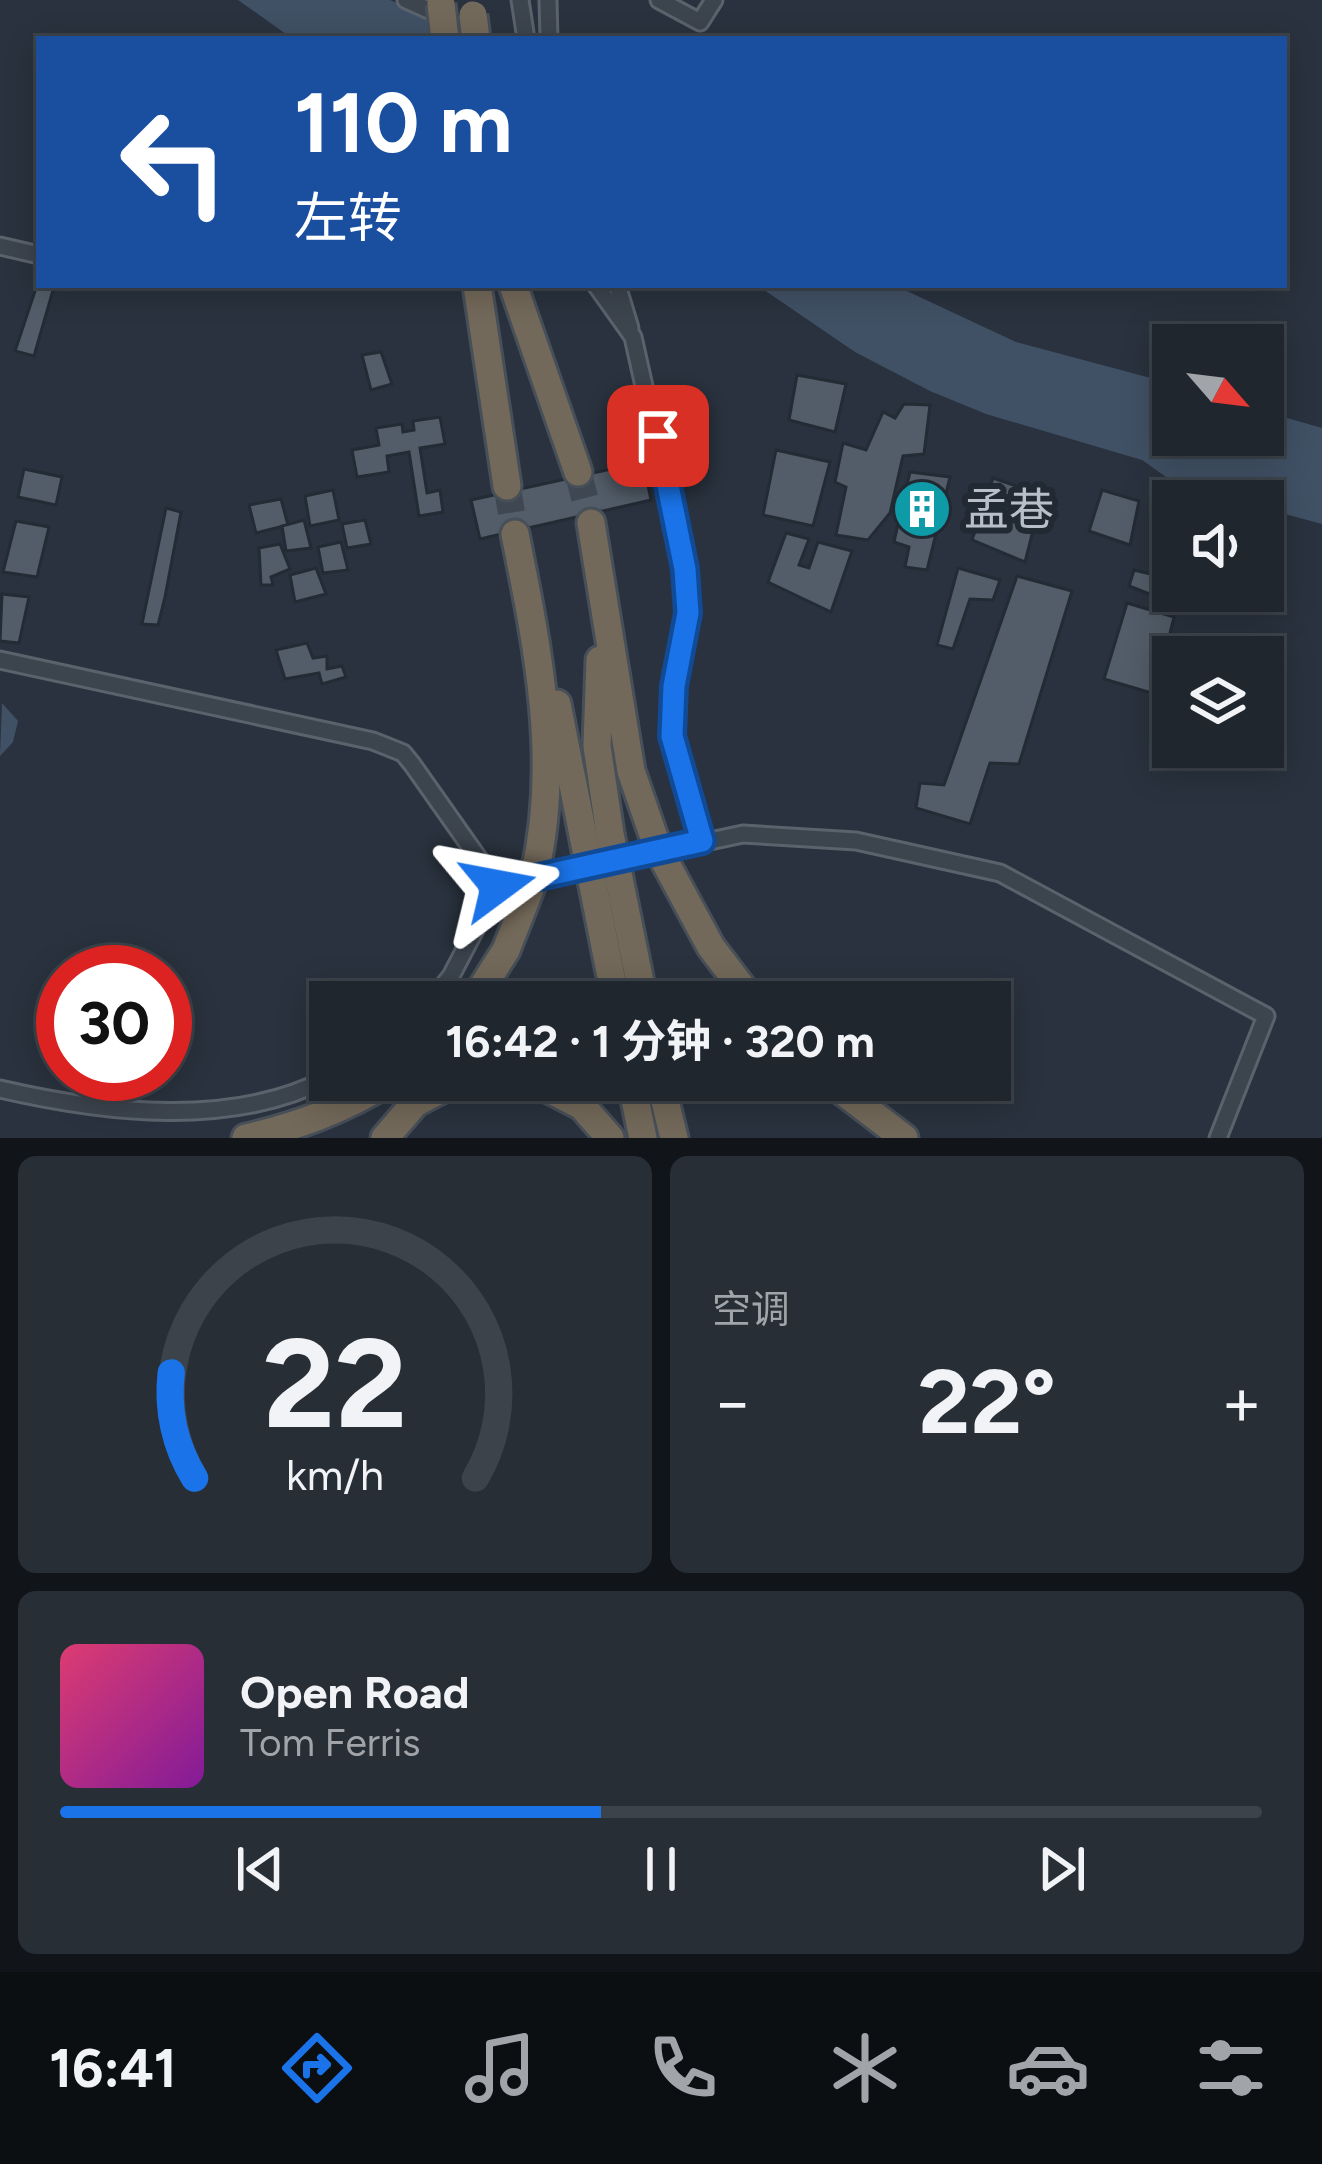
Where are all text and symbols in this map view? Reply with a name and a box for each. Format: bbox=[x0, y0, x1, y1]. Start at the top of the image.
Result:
text: 110 m bbox=[294, 72, 513, 173]
icon: left bbox=[96, 84, 252, 240]
text: 左转 bbox=[294, 186, 402, 251]
north arrow bbox=[1152, 324, 1284, 456]
map controls bbox=[1152, 324, 1284, 768]
pin bbox=[607, 385, 709, 487]
icon: arrive bbox=[625, 403, 691, 469]
building icon: 孟巷 bbox=[891, 478, 953, 540]
button: sound bbox=[1152, 480, 1284, 612]
place label: 孟巷 bbox=[964, 482, 1054, 536]
button: layers bbox=[1152, 636, 1284, 768]
position arrow bbox=[435, 823, 561, 949]
speed limit sign: 30 bbox=[36, 945, 192, 1101]
text: 16:42 · 1 分钟 · 320 m bbox=[445, 1014, 875, 1068]
text: 空调 bbox=[712, 1286, 790, 1333]
text: 22 bbox=[263, 1308, 407, 1458]
text: 22° bbox=[918, 1347, 1056, 1456]
text: − bbox=[712, 1362, 753, 1442]
text: + bbox=[1221, 1362, 1262, 1442]
text: km/h bbox=[286, 1448, 384, 1500]
text: Open Road bbox=[240, 1665, 470, 1719]
text: Tom Ferris bbox=[240, 1719, 420, 1766]
icon: previous bbox=[227, 1836, 293, 1902]
icon: pause bbox=[628, 1836, 694, 1902]
icon: next bbox=[1029, 1836, 1095, 1902]
icon: directions bbox=[275, 2026, 359, 2110]
icon: music bbox=[458, 2026, 542, 2110]
icon: phone bbox=[641, 2026, 725, 2110]
icon: climate bbox=[823, 2026, 907, 2110]
icon: car bbox=[1006, 2026, 1090, 2110]
icon: filters bbox=[1189, 2026, 1273, 2110]
text: 16:41 bbox=[49, 2036, 177, 2101]

